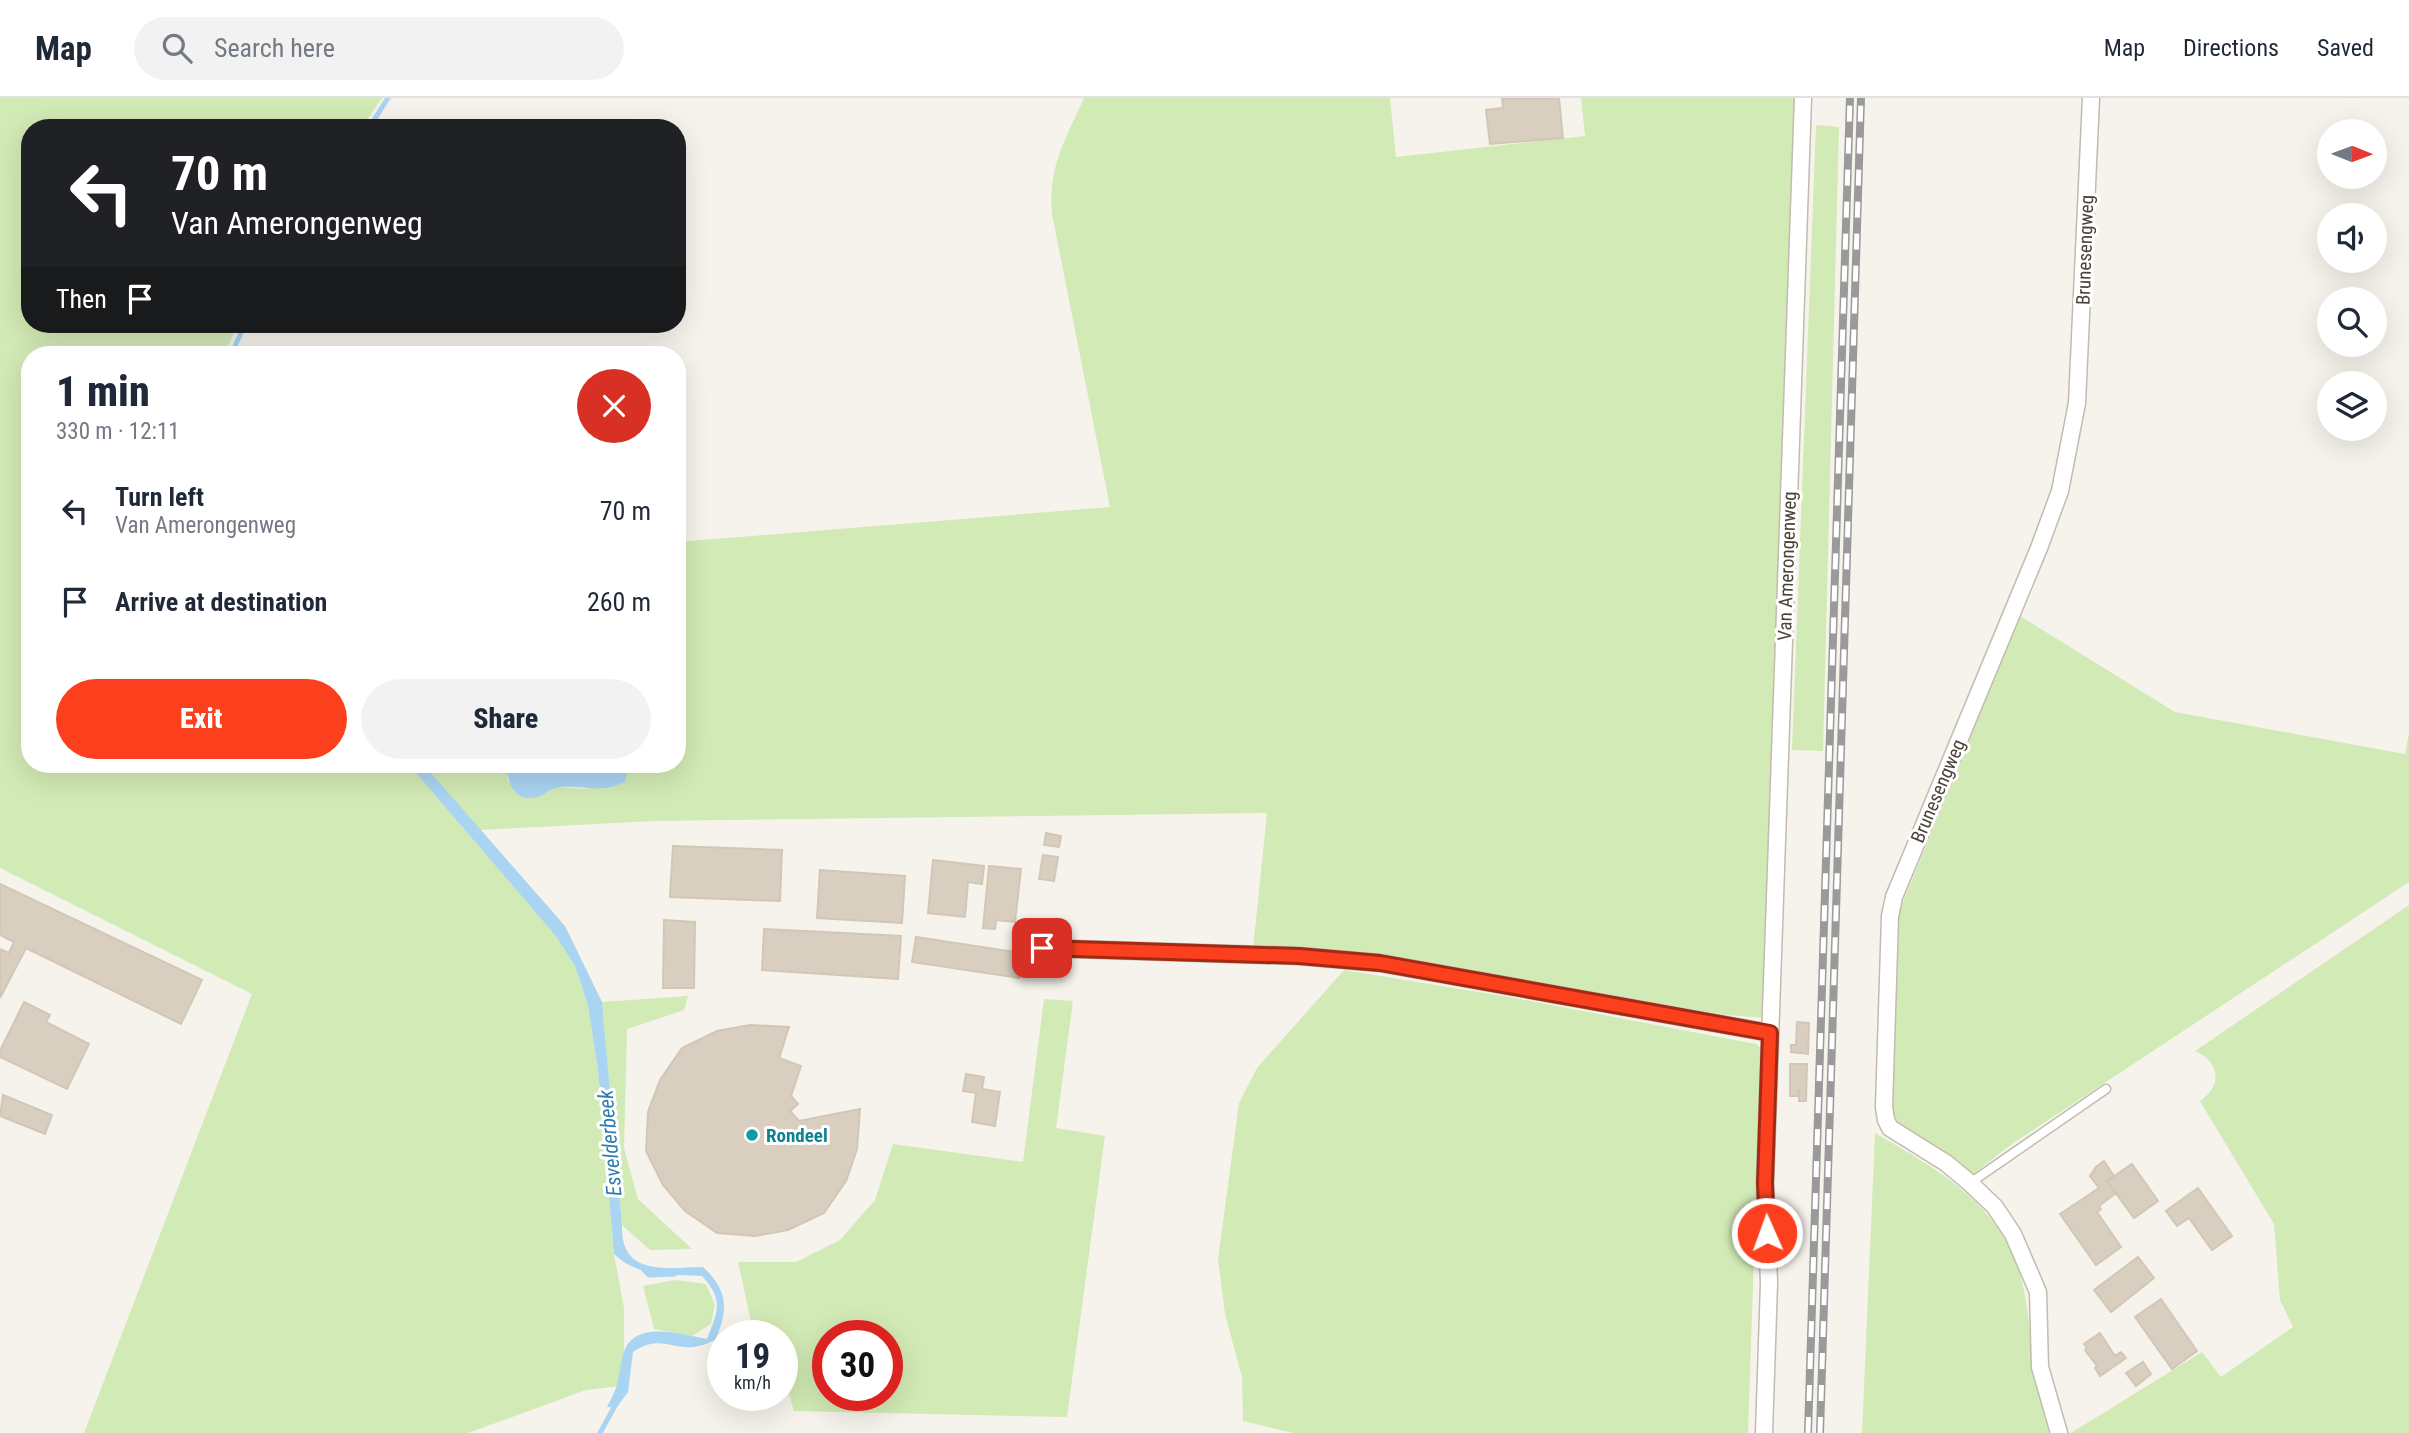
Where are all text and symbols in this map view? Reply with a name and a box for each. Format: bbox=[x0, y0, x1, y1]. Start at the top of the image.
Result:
search box bbox=[134, 17, 624, 80]
text: Map bbox=[35, 29, 92, 68]
icon: search bbox=[158, 29, 196, 67]
text: Search here bbox=[214, 33, 335, 63]
text: Map bbox=[2104, 34, 2145, 62]
text: Directions bbox=[2183, 34, 2279, 62]
text: Saved bbox=[2317, 34, 2374, 62]
north arrow bbox=[2317, 119, 2387, 189]
map controls bbox=[2317, 119, 2387, 441]
text: 70 m bbox=[171, 145, 268, 202]
icon: left bbox=[56, 147, 147, 238]
street label: Brunesengweg bbox=[2072, 195, 2098, 305]
button: sound bbox=[2317, 203, 2387, 273]
text: Van Amerongenweg bbox=[171, 204, 423, 242]
icon: arrive bbox=[121, 280, 159, 318]
text: Then bbox=[56, 284, 107, 314]
button: search bbox=[2317, 287, 2387, 357]
text: 1 min bbox=[56, 367, 150, 416]
button: close bbox=[577, 369, 651, 443]
button: layers bbox=[2317, 371, 2387, 441]
text: 330 m · 12:11 bbox=[56, 418, 180, 445]
text: Turn left bbox=[115, 482, 204, 512]
street label: Van Amerongenweg bbox=[1773, 491, 1801, 641]
icon: left bbox=[56, 492, 94, 530]
text: 70 m bbox=[600, 496, 651, 526]
text: Van Amerongenweg bbox=[115, 512, 296, 539]
icon: arrive bbox=[56, 583, 94, 621]
text: Arrive at destination bbox=[115, 587, 327, 617]
text: 260 m bbox=[587, 587, 651, 617]
button: Exit bbox=[56, 679, 347, 759]
button: Share bbox=[361, 679, 651, 759]
street label: Brunesengweg bbox=[1906, 736, 1970, 846]
pin bbox=[1012, 918, 1072, 978]
icon: arrive bbox=[1023, 929, 1061, 967]
water label: Esvelderbeek bbox=[593, 1088, 627, 1197]
place label: Rondeel bbox=[766, 1124, 828, 1147]
marker: Rondeel bbox=[744, 1127, 760, 1143]
position arrow bbox=[1730, 1196, 1804, 1270]
speed limit sign: 30 bbox=[812, 1320, 903, 1411]
text: 19 bbox=[735, 1336, 770, 1377]
text: km/h bbox=[734, 1372, 771, 1393]

